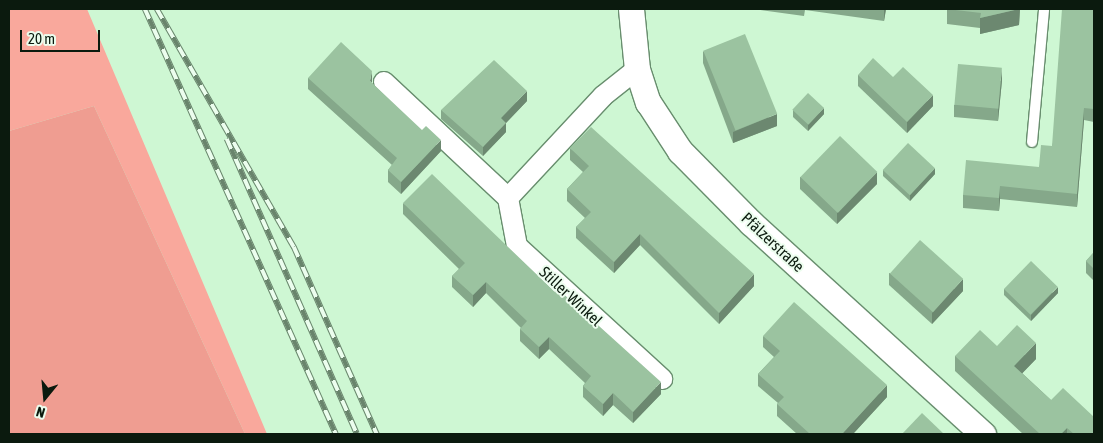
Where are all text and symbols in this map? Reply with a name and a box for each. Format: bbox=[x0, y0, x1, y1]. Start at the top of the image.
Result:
scale bar bbox=[22, 20, 102, 52]
text: 20 m bbox=[28, 30, 55, 47]
street label: Pfälzerstraße bbox=[738, 208, 808, 276]
street label: Stiller Winkel bbox=[536, 262, 606, 330]
north arrow bbox=[20, 373, 70, 423]
text: N bbox=[34, 403, 47, 421]

